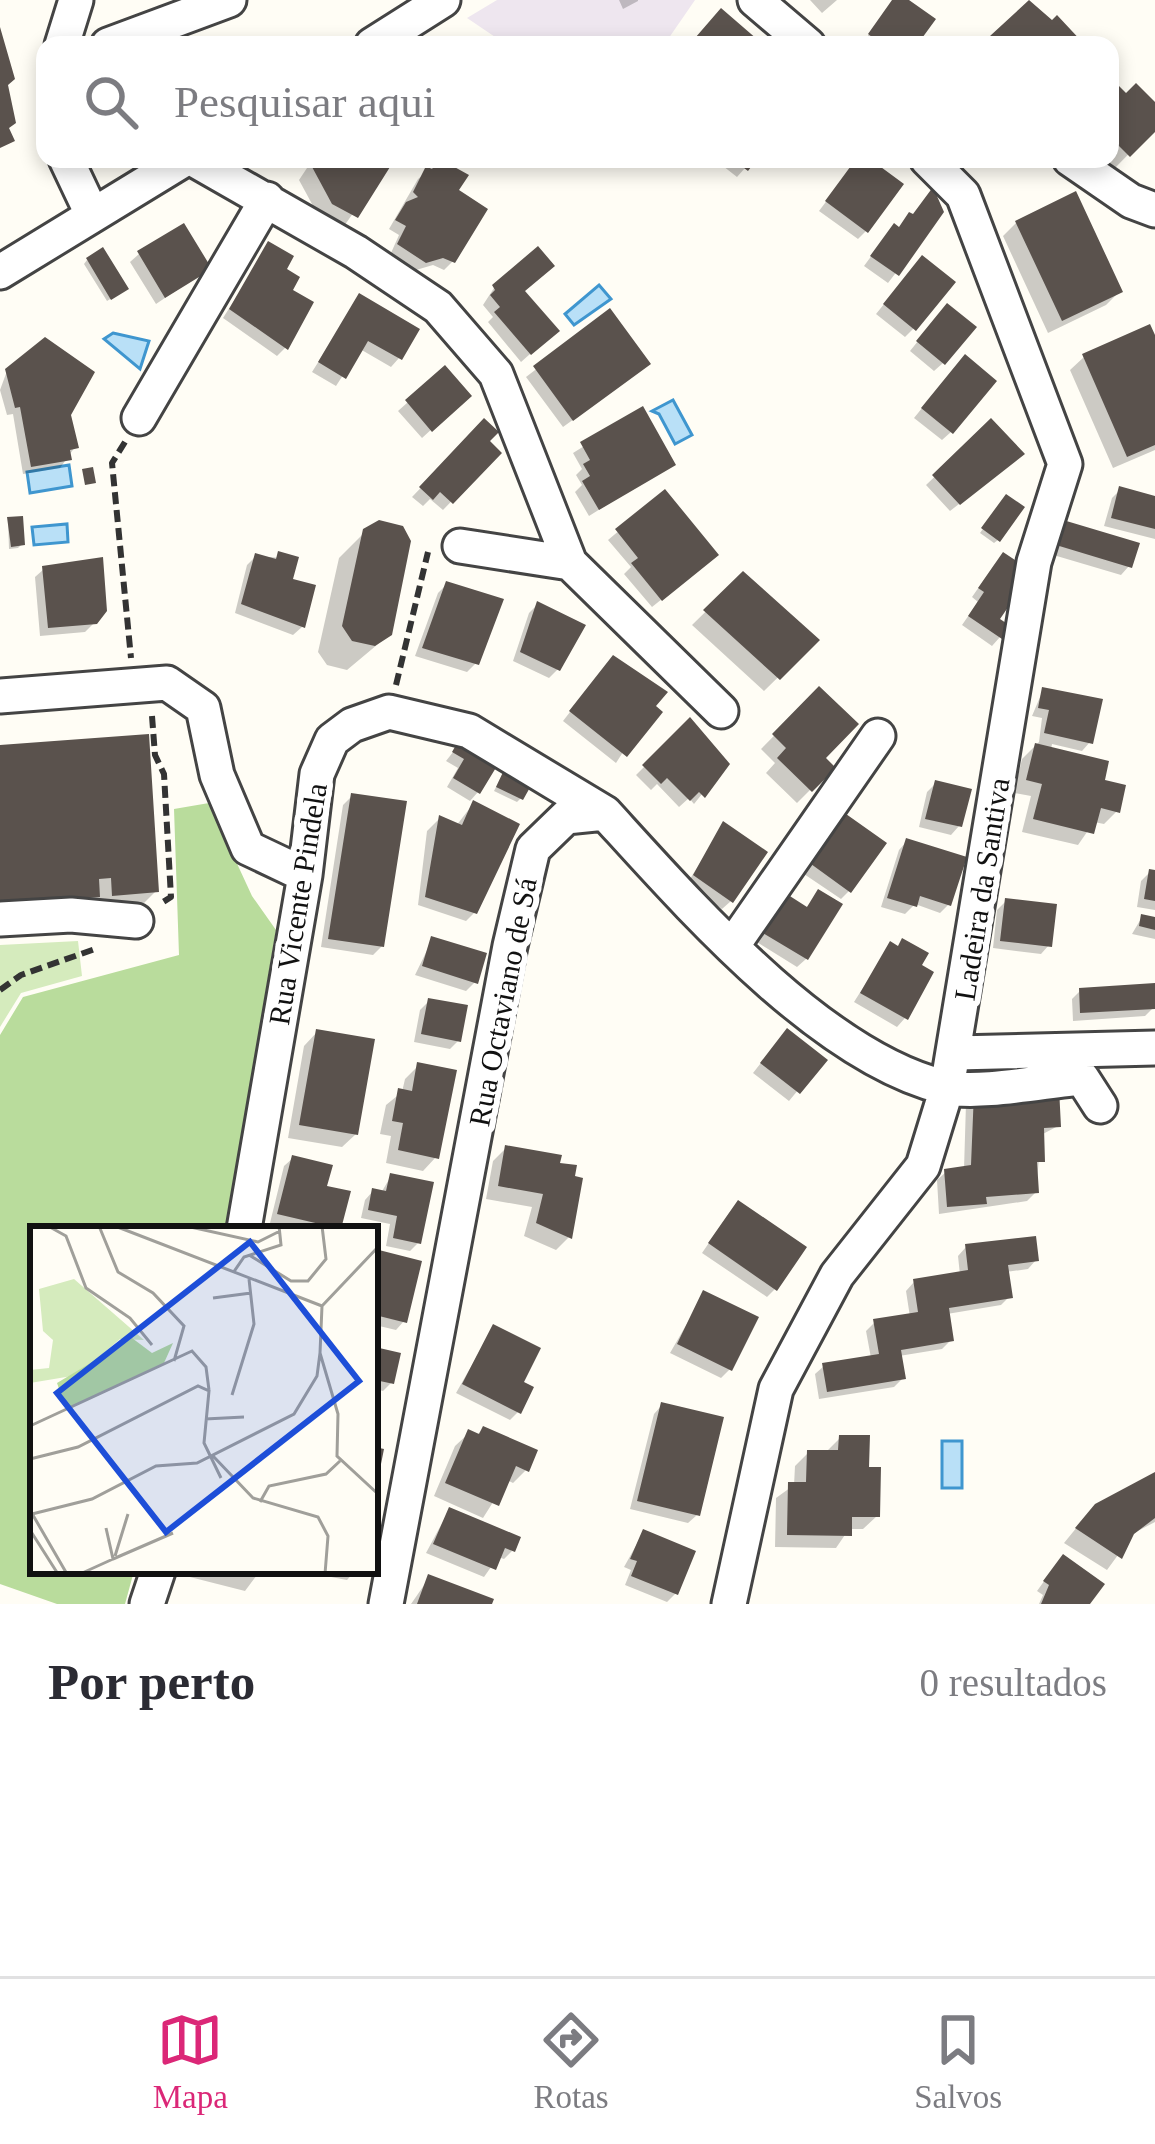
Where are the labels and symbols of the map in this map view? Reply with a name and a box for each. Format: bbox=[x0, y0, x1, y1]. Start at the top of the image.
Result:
street label: Ladeira da Santiva bbox=[948, 775, 1015, 1003]
street label: Rua Vicente Pindela bbox=[262, 781, 333, 1027]
street label: Rua Octaviano de Sá bbox=[462, 875, 543, 1129]
inset map bbox=[30, 1226, 378, 1574]

